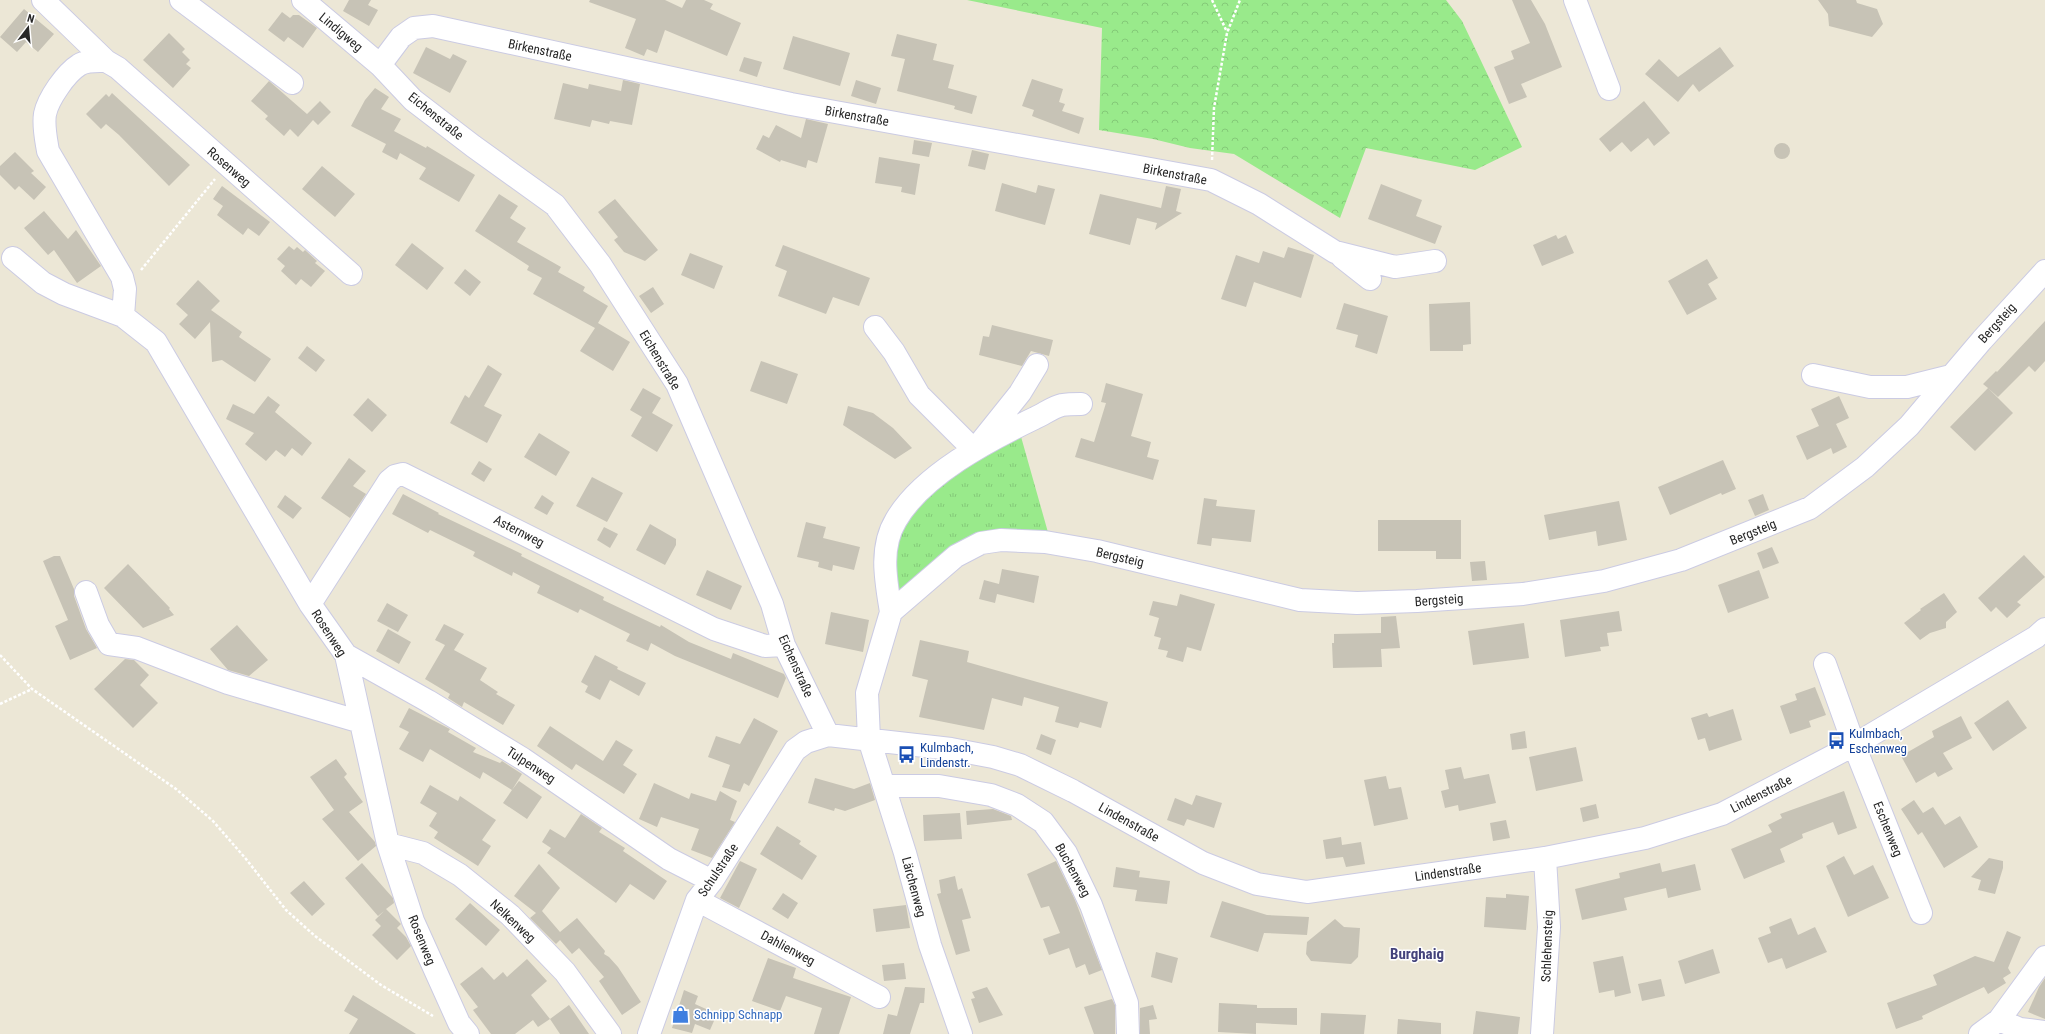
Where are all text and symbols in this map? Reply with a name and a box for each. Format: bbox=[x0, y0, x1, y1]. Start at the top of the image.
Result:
north arrow bbox=[8, 8, 48, 48]
street label: Lindigweg bbox=[316, 9, 366, 55]
text: N bbox=[26, 12, 36, 26]
street label: Birkenstraße bbox=[507, 36, 573, 64]
street label: Eichenstraße bbox=[405, 89, 467, 143]
street label: Birkenstraße bbox=[824, 103, 890, 129]
street label: Rosenweg bbox=[204, 144, 254, 190]
street label: Birkenstraße bbox=[1142, 160, 1208, 188]
street label: Bergsteig bbox=[1975, 300, 2019, 346]
street label: Eichenstraße bbox=[636, 328, 684, 392]
street label: Asternweg bbox=[491, 512, 547, 550]
street label: Bergsteig bbox=[1728, 516, 1778, 548]
street label: Bergsteig bbox=[1095, 544, 1145, 570]
street label: Bergsteig bbox=[1414, 591, 1464, 609]
street label: Rosenweg bbox=[308, 607, 350, 659]
street label: Eichenstraße bbox=[776, 632, 816, 700]
place label: Kulmbach, Eschenweg bbox=[1849, 726, 1907, 756]
bus stop icon: Kulmbach, Eschenweg bbox=[1826, 730, 1846, 750]
place label: Kulmbach, Lindenstr. bbox=[920, 740, 973, 770]
street label: Tulpenweg bbox=[504, 744, 558, 786]
bus stop icon: Kulmbach, Lindenstr. bbox=[897, 744, 917, 764]
street label: Lindenstraße bbox=[1728, 772, 1794, 816]
street label: Lindenstraße bbox=[1096, 799, 1162, 845]
street label: Eschenweg bbox=[1870, 799, 1906, 859]
street label: Schulstraße bbox=[695, 841, 741, 899]
street label: Buchenweg bbox=[1052, 841, 1094, 899]
street label: Lärchenweg bbox=[899, 855, 929, 919]
street label: Lindenstraße bbox=[1414, 860, 1482, 884]
street label: Nelkenweg bbox=[487, 896, 539, 946]
street label: Schlehensteig bbox=[1538, 910, 1556, 982]
street label: Rosenweg bbox=[405, 913, 439, 967]
street label: Dahlienweg bbox=[758, 927, 818, 969]
district label: Burghaig bbox=[1390, 945, 1444, 963]
shop icon: Schnipp Schnapp bbox=[671, 1004, 691, 1024]
place label: Schnipp Schnapp bbox=[694, 1007, 782, 1022]

